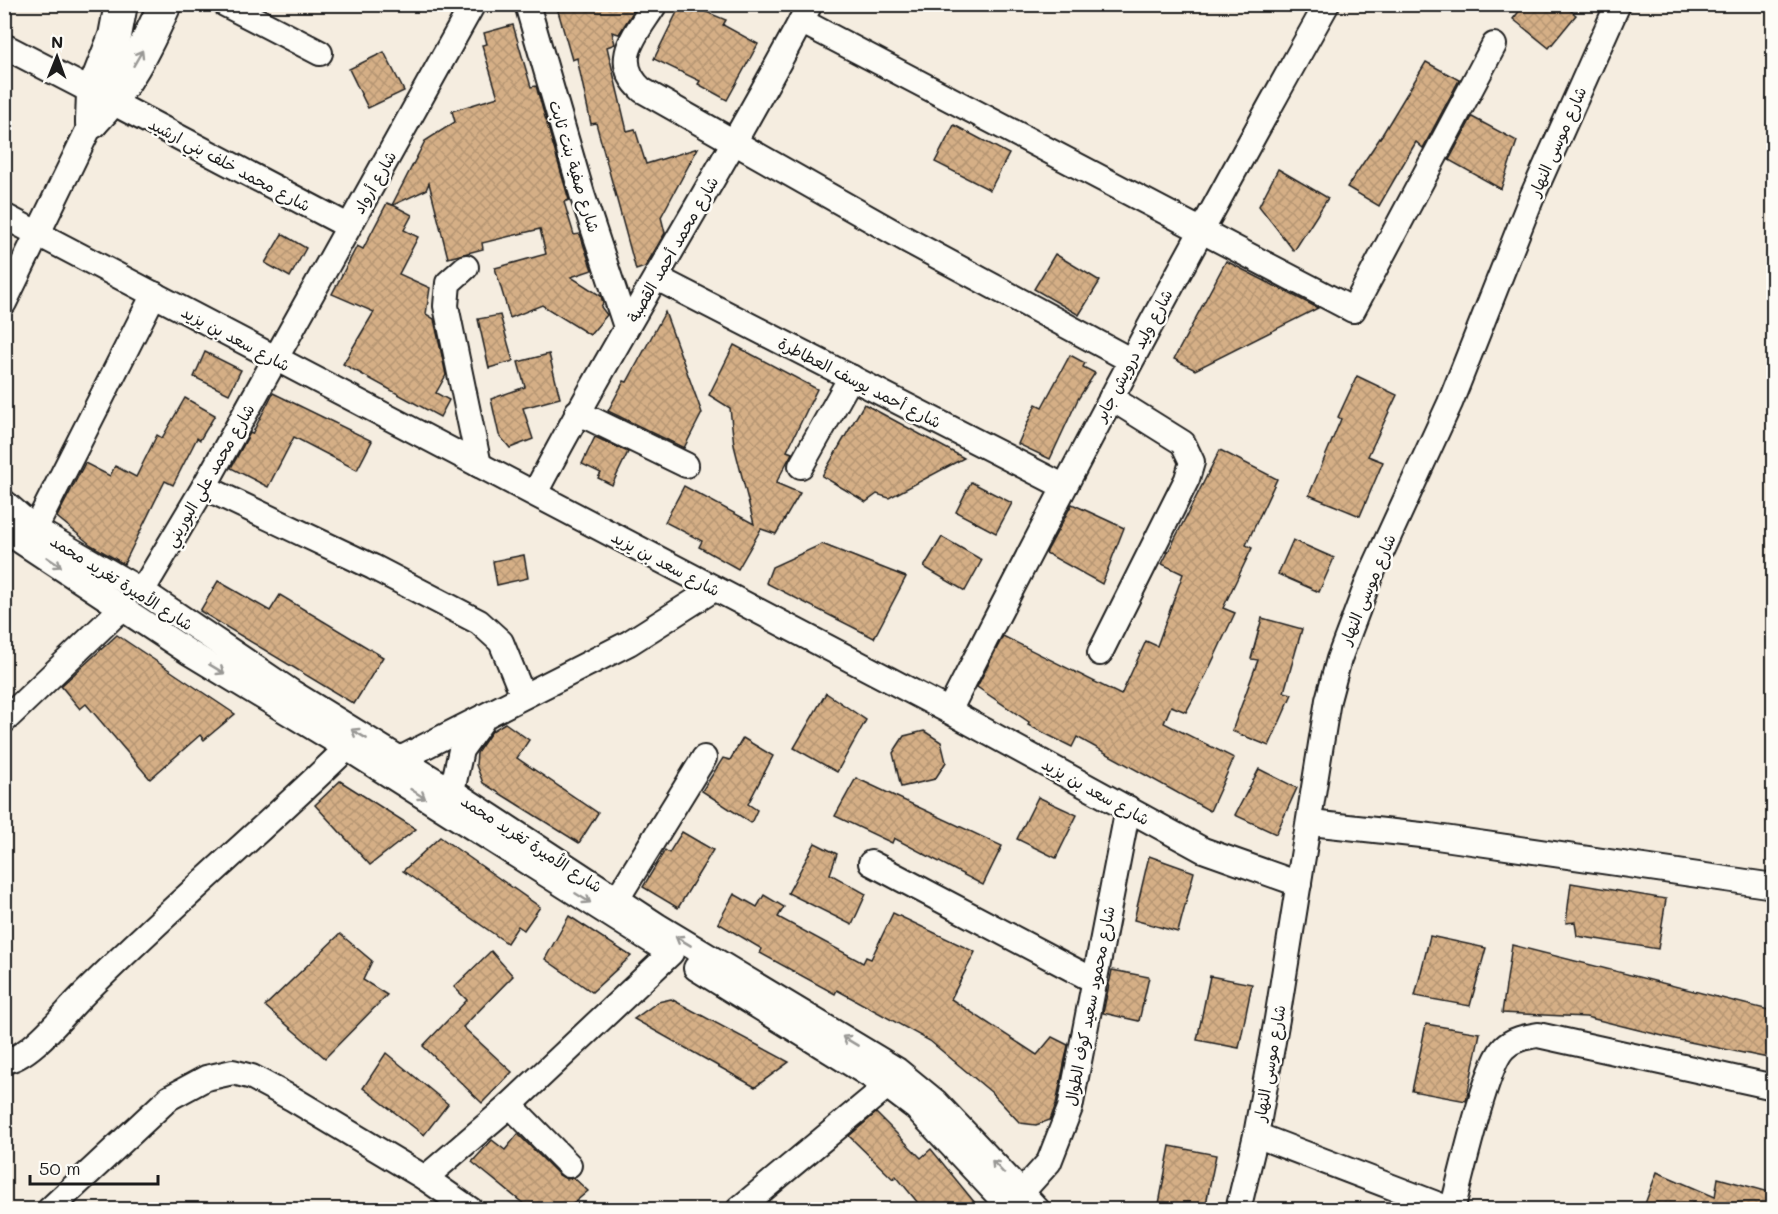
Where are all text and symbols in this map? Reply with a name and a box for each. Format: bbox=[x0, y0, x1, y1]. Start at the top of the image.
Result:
north arrow bbox=[27, 27, 87, 87]
text: N bbox=[51, 31, 64, 52]
one-way arrow bbox=[132, 50, 144, 67]
street label: شارع موسى النهار bbox=[1523, 83, 1592, 202]
street label: شارع صفية بنت ثابت bbox=[543, 97, 605, 235]
street label: شارع محمد خلف بني ارشيد bbox=[143, 112, 315, 220]
street label: شارع أرواد bbox=[348, 147, 402, 218]
street label: شارع محمد أحمد القصبة bbox=[622, 172, 724, 327]
street label: شارع وليد درويش جابر bbox=[1088, 285, 1178, 427]
street label: شارع سعد بن يزيد bbox=[177, 301, 294, 377]
street label: شارع أحمد يوسف العطاطرة bbox=[774, 332, 945, 434]
street label: شارع محمد علي البوريني bbox=[159, 400, 263, 553]
street label: شارع سعد بن يزيد bbox=[607, 526, 724, 602]
street label: شارع الأميرة تغريد محمد bbox=[46, 529, 197, 636]
street label: شارع موسى النهار bbox=[1334, 531, 1402, 650]
one-way arrow bbox=[45, 556, 61, 568]
one-way arrow bbox=[208, 663, 225, 675]
one-way arrow bbox=[351, 727, 368, 739]
street label: شارع سعد بن يزيد bbox=[1037, 753, 1154, 831]
one-way arrow bbox=[409, 788, 426, 800]
street label: شارع الأميرة تغريد محمد bbox=[456, 789, 607, 898]
one-way arrow bbox=[574, 893, 591, 905]
street label: شارع محمود سعيد كوف الطوال bbox=[1059, 904, 1121, 1108]
one-way arrow bbox=[675, 934, 692, 946]
street label: شارع موسى النهار bbox=[1248, 1003, 1292, 1125]
one-way arrow bbox=[842, 1035, 859, 1047]
scale bar bbox=[30, 1148, 158, 1186]
text: 50 m bbox=[39, 1156, 81, 1180]
one-way arrow bbox=[991, 1159, 1005, 1174]

